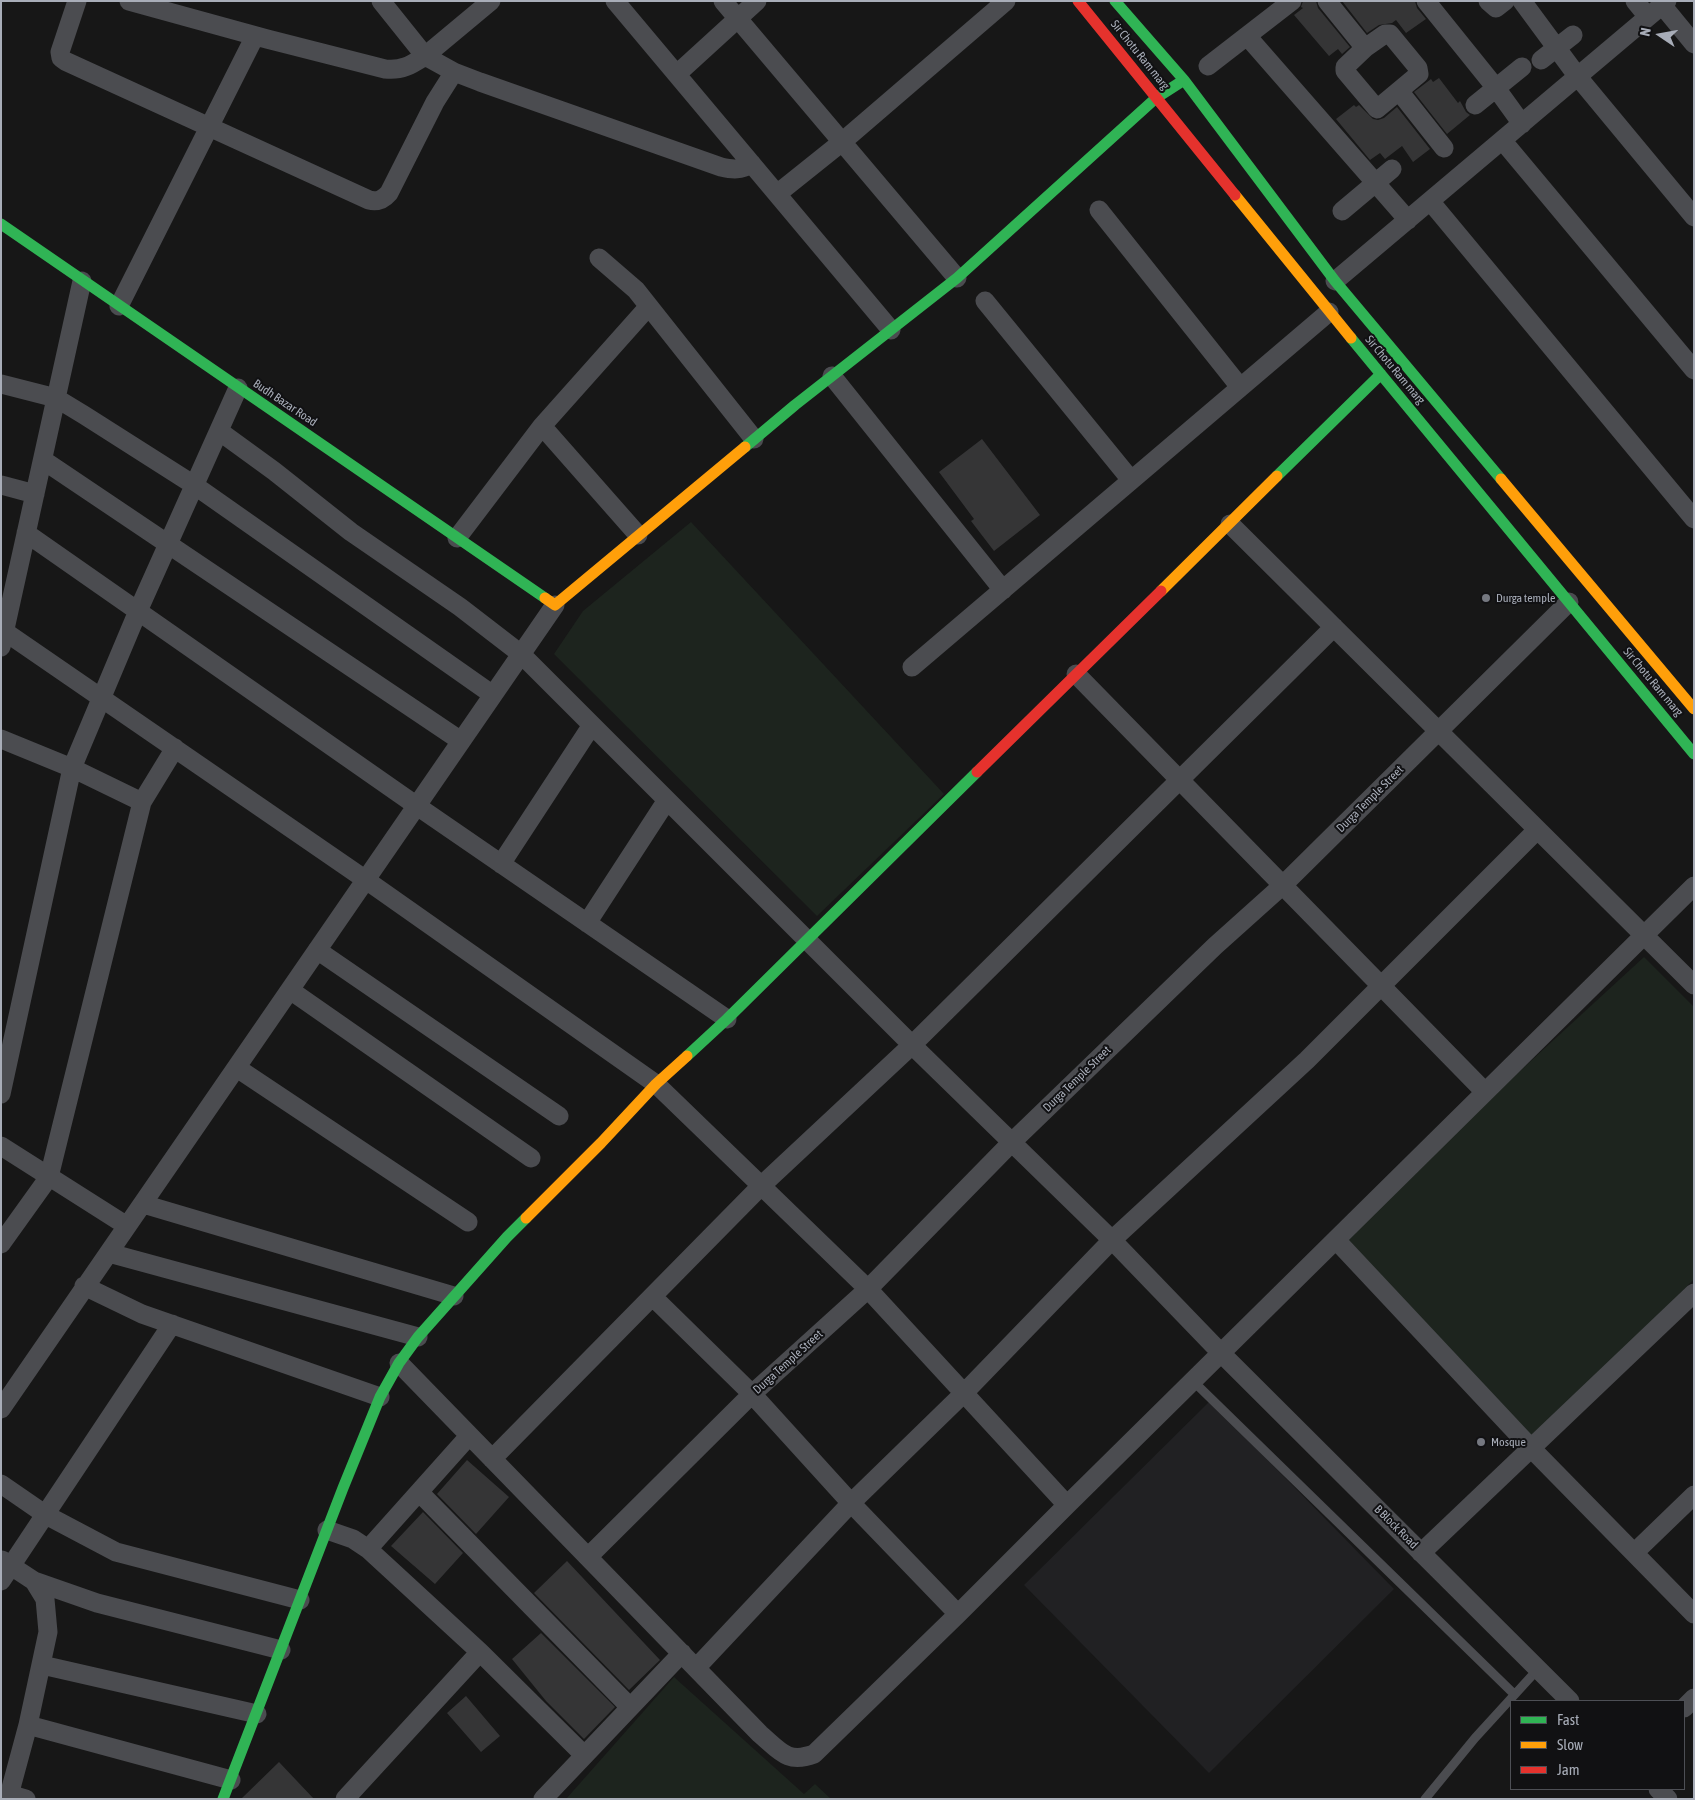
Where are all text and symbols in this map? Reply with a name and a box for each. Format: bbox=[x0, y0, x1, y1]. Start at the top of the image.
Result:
north arrow bbox=[1635, 10, 1685, 60]
street label: Sir Chotu Ram marg bbox=[1108, 17, 1172, 93]
text: N bbox=[1637, 26, 1654, 38]
street label: Sir Chotu Ram marg bbox=[1362, 333, 1428, 407]
street label: Budh Bazar Road bbox=[250, 376, 320, 430]
place label: Durga temple bbox=[1496, 591, 1555, 605]
marker: Durga temple bbox=[1480, 592, 1492, 604]
street label: Sir Chotu Ram marg bbox=[1620, 645, 1686, 719]
street label: Durga Temple Street bbox=[1334, 763, 1406, 835]
street label: Durga Temple Street bbox=[1040, 1043, 1114, 1115]
street label: Durga Temple Street bbox=[750, 1327, 826, 1397]
place label: Mosque bbox=[1491, 1435, 1526, 1449]
marker: Mosque bbox=[1475, 1436, 1487, 1448]
street label: B Block Road bbox=[1371, 1502, 1421, 1552]
legend bbox=[1510, 1700, 1685, 1790]
text: Fast bbox=[1557, 1711, 1579, 1728]
text: Slow bbox=[1557, 1736, 1583, 1753]
text: Jam bbox=[1557, 1761, 1580, 1778]

